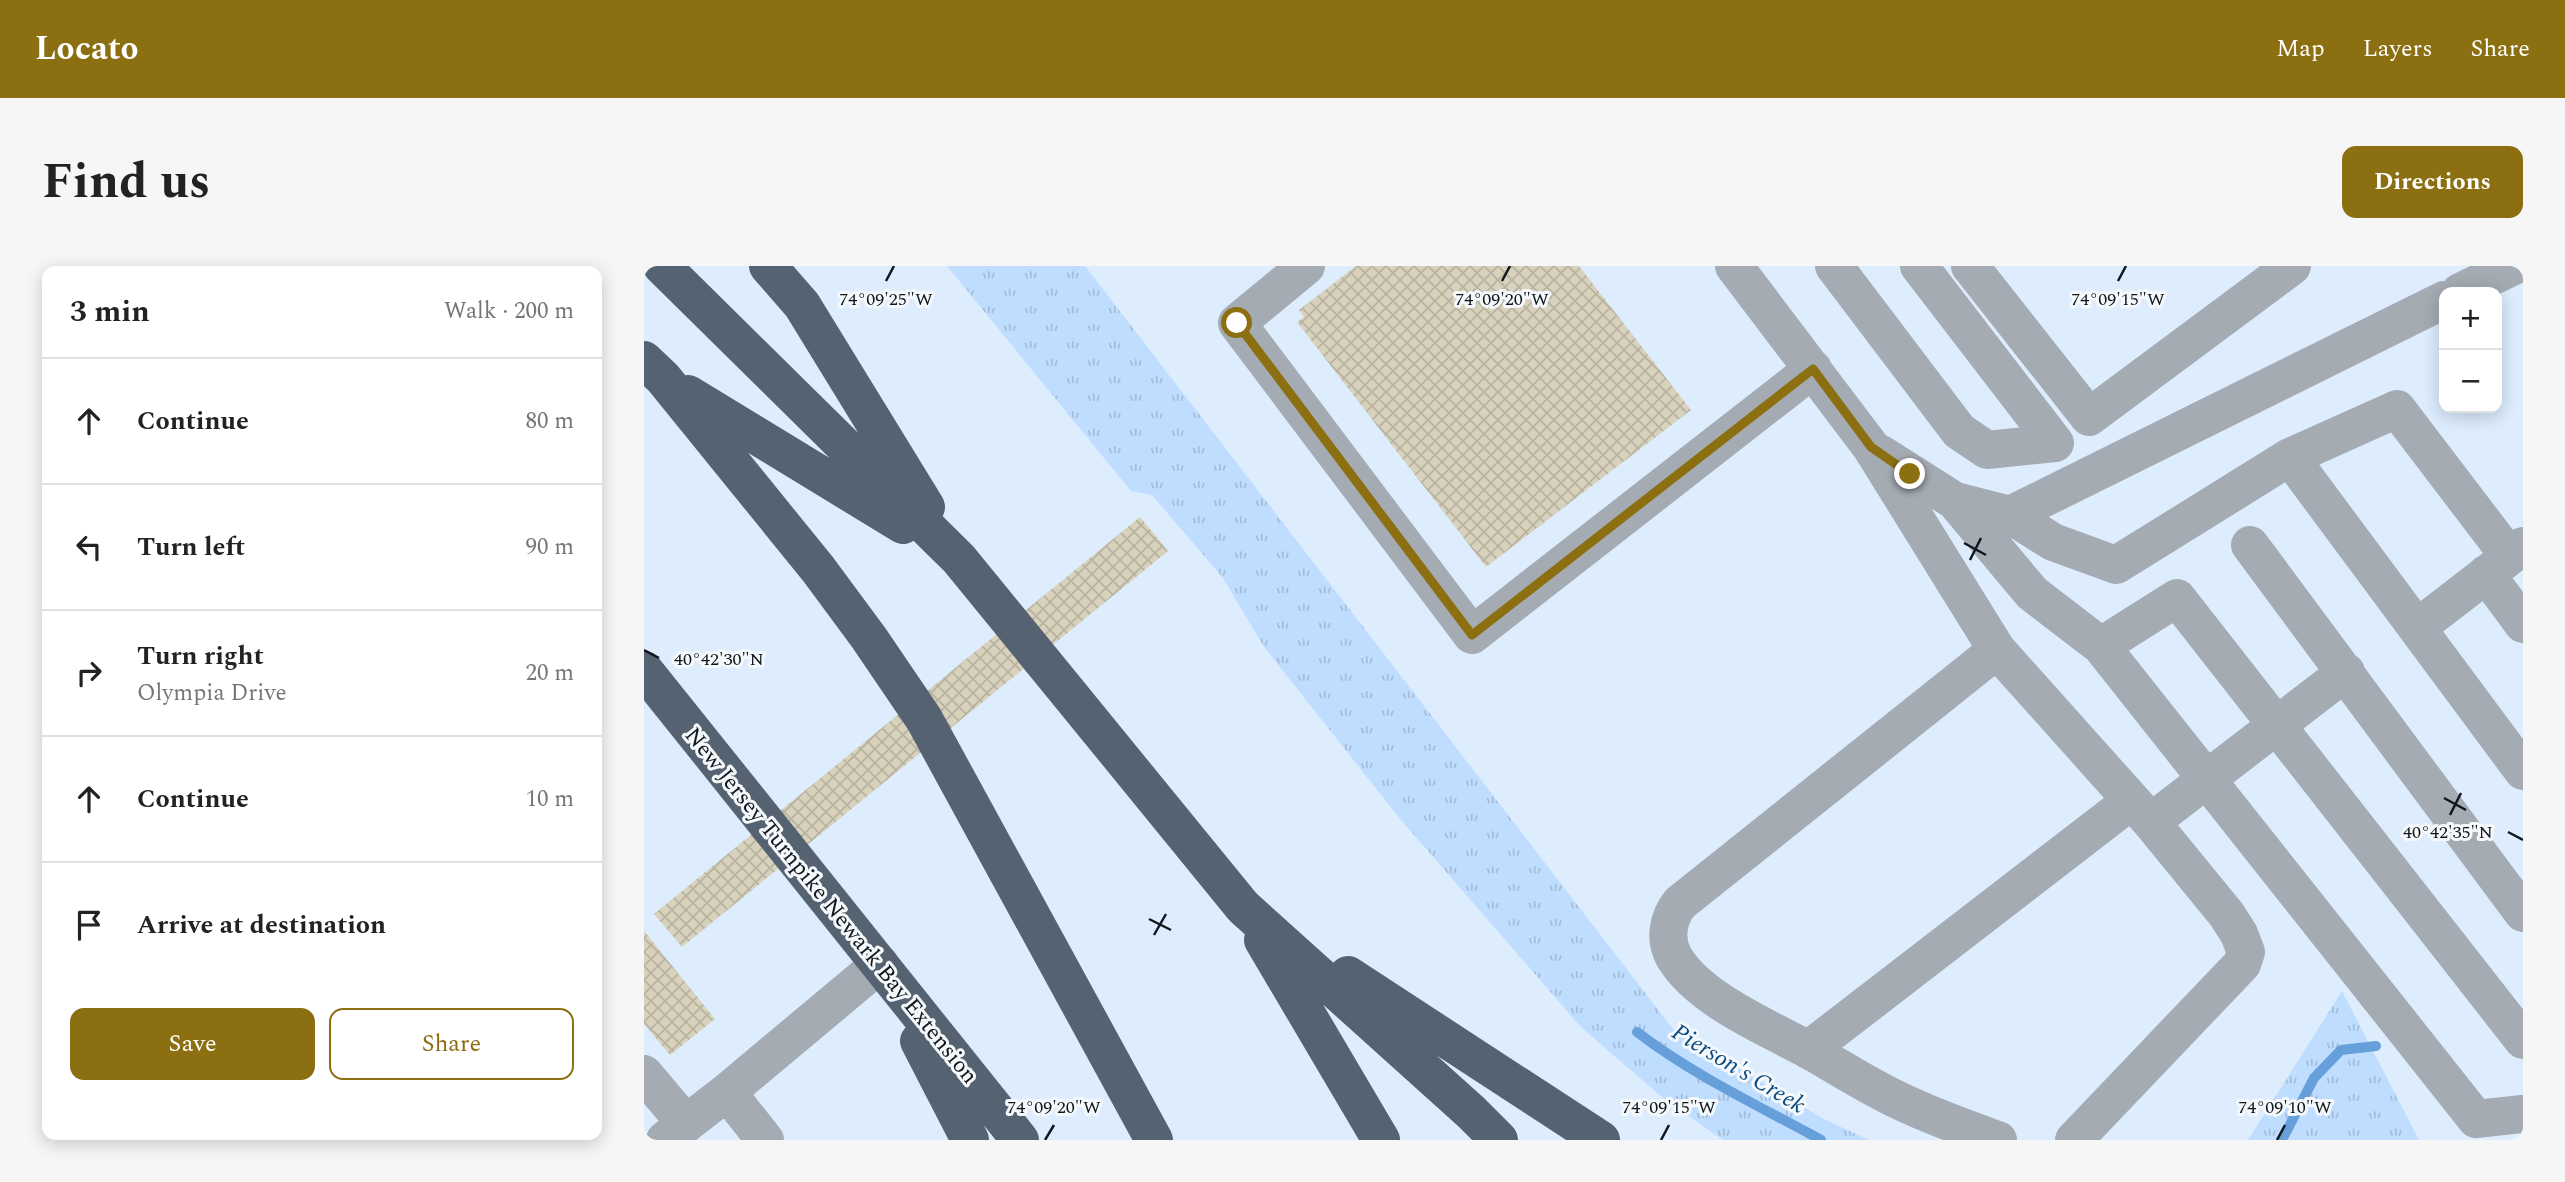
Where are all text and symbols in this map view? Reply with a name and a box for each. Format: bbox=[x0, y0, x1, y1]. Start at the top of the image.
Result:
text: Locato bbox=[35, 24, 139, 74]
text: Map bbox=[2276, 31, 2325, 67]
text: Layers bbox=[2363, 31, 2433, 67]
text: Share bbox=[2471, 31, 2530, 67]
text: Find us bbox=[42, 145, 210, 220]
button: Directions bbox=[2342, 146, 2523, 218]
text: 74°09'25"W bbox=[839, 286, 933, 313]
text: 74°09'20"W bbox=[1455, 286, 1549, 313]
text: 74°09'15"W bbox=[2071, 286, 2165, 313]
map controls bbox=[2439, 287, 2502, 413]
button: + bbox=[2439, 287, 2502, 350]
text: 3 min bbox=[70, 289, 150, 335]
text: Walk · 200 m bbox=[444, 294, 574, 329]
route start bbox=[1221, 307, 1252, 338]
button: − bbox=[2439, 350, 2502, 413]
text: Continue bbox=[137, 401, 249, 441]
icon: ahead bbox=[70, 402, 108, 440]
text: 80 m bbox=[525, 404, 574, 439]
route end bbox=[1894, 458, 1925, 489]
text: Turn left bbox=[137, 527, 245, 567]
icon: left bbox=[70, 528, 108, 566]
text: 90 m bbox=[525, 530, 574, 565]
text: Turn right bbox=[137, 636, 264, 676]
text: 40°42'30"N bbox=[674, 646, 764, 673]
icon: right bbox=[70, 654, 108, 692]
text: 20 m bbox=[525, 656, 574, 691]
text: Olympia Drive bbox=[137, 676, 287, 711]
street label: New Jersey Turnpike Newark Bay Extension bbox=[676, 720, 986, 1092]
text: Continue bbox=[137, 779, 249, 819]
icon: ahead bbox=[70, 780, 108, 818]
text: 10 m bbox=[525, 782, 574, 817]
text: 40°42'35"N bbox=[2403, 819, 2493, 846]
text: Arrive at destination bbox=[137, 905, 386, 945]
icon: arrive bbox=[70, 906, 108, 944]
button: Save bbox=[70, 1008, 315, 1080]
button: Share bbox=[329, 1008, 574, 1080]
water label: Pierson's Creek bbox=[1665, 1015, 1812, 1123]
text: 74°09'20"W bbox=[1007, 1094, 1101, 1121]
text: 74°09'15"W bbox=[1622, 1094, 1716, 1121]
text: 74°09'10"W bbox=[2238, 1094, 2332, 1121]

